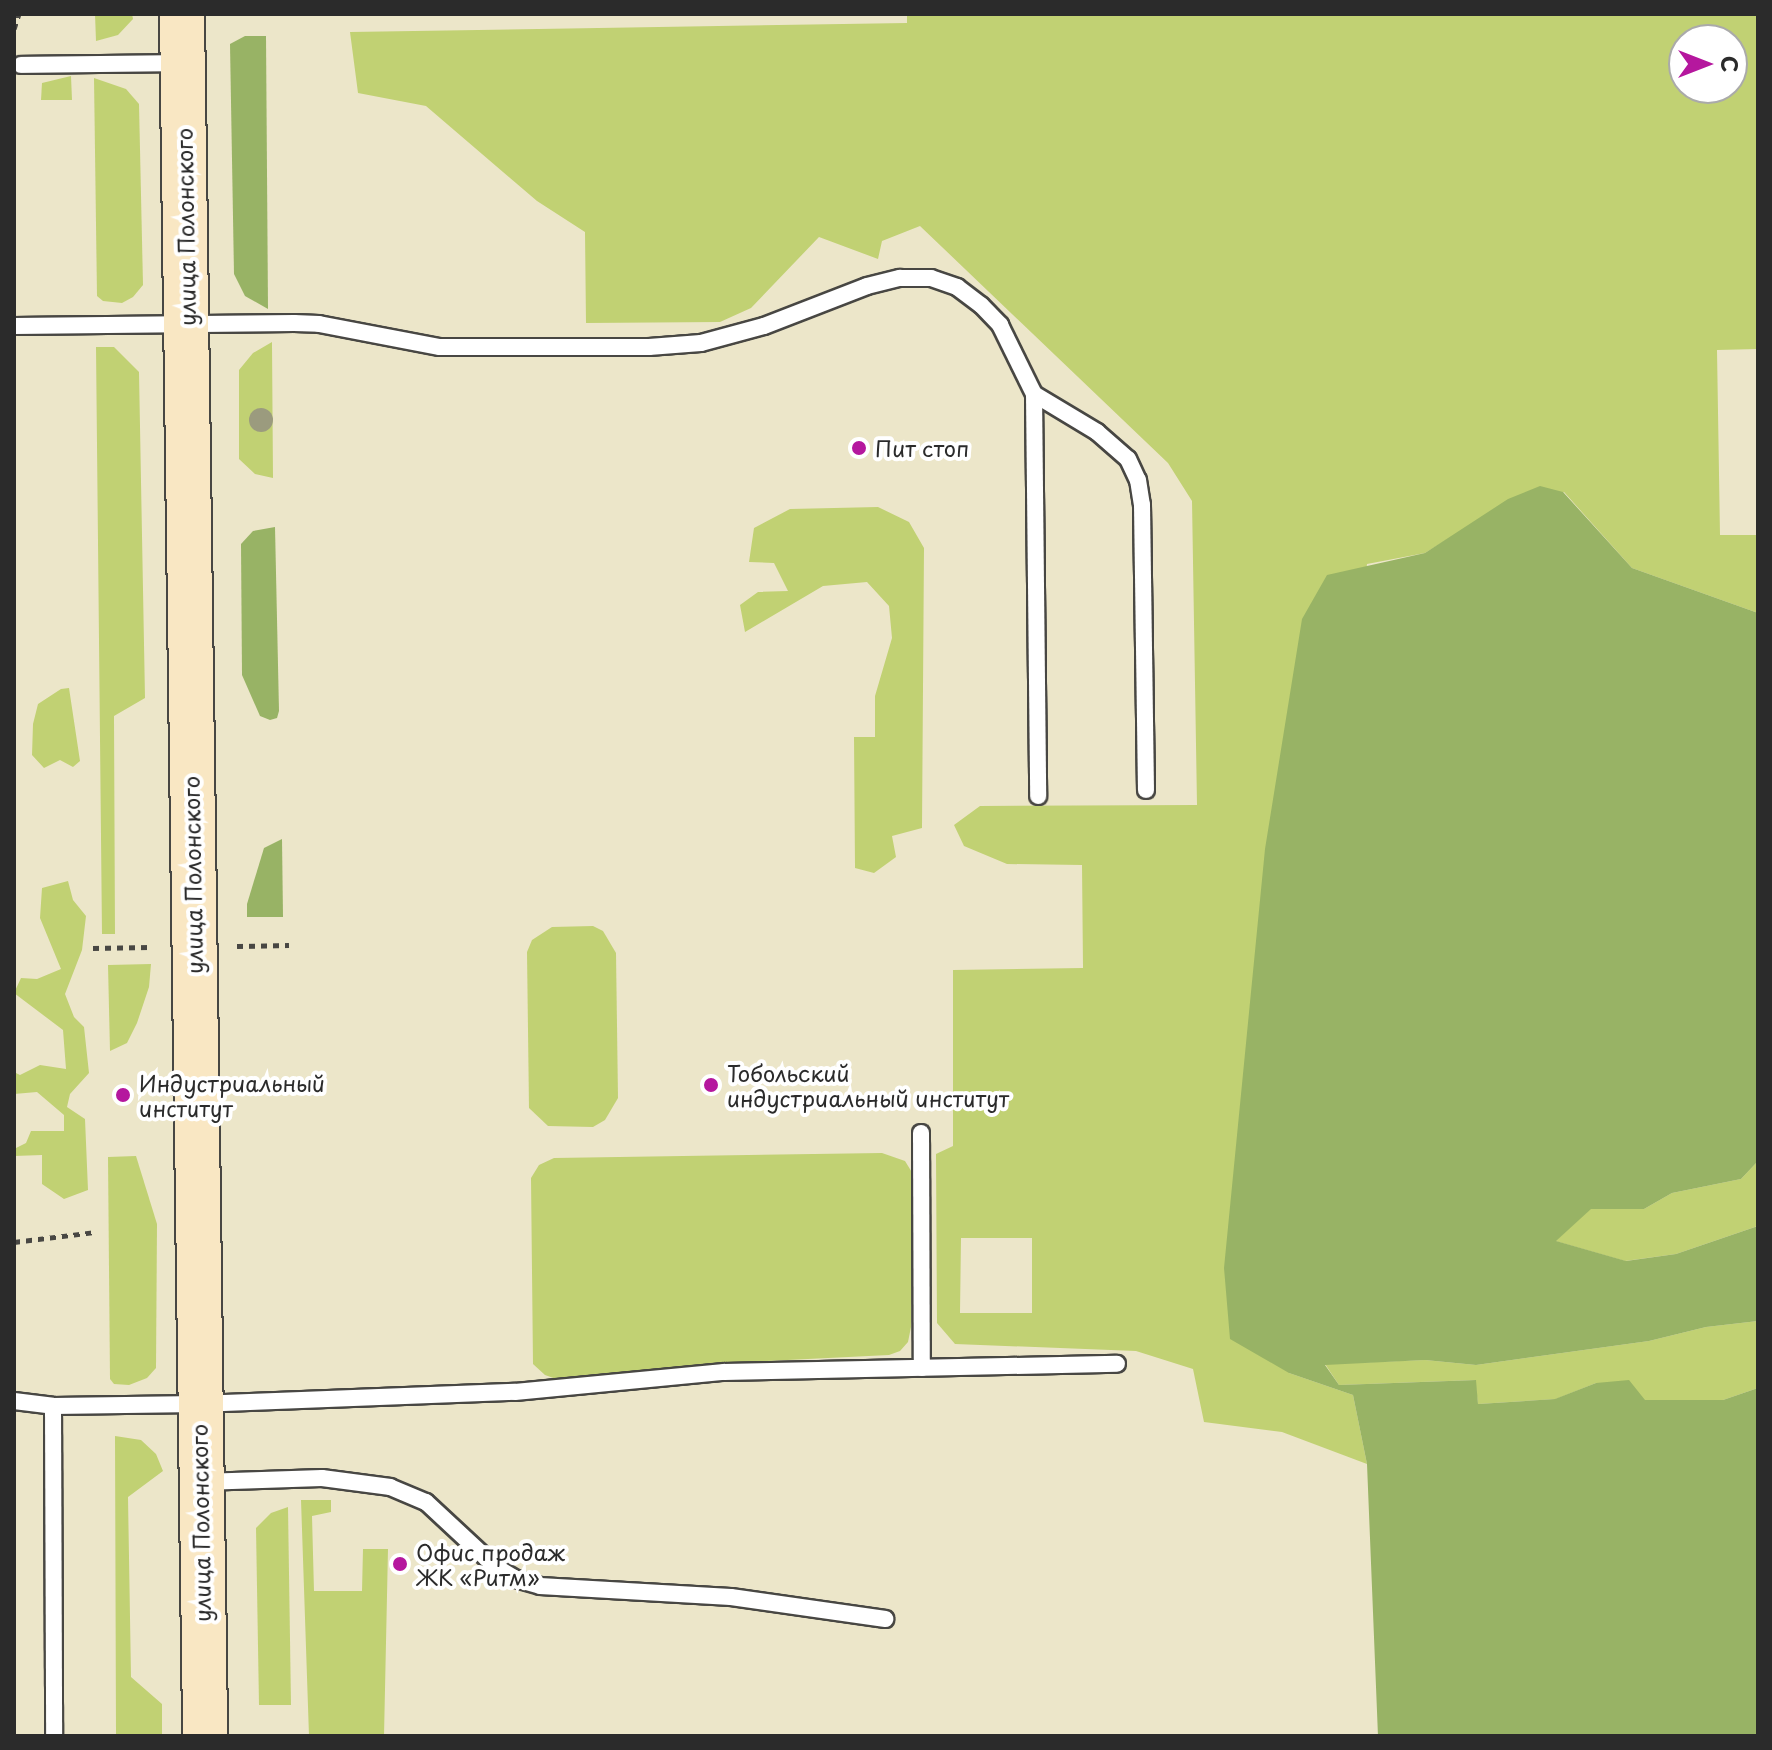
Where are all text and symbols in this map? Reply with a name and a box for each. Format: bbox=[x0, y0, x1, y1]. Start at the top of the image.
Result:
north arrow bbox=[1668, 24, 1748, 104]
text: С bbox=[1714, 56, 1747, 72]
street label: улица Полонского bbox=[170, 127, 200, 327]
place label: Пит стоп bbox=[875, 435, 971, 461]
marker: Пит стоп bbox=[850, 439, 868, 457]
street label: улица Полонского bbox=[177, 775, 207, 975]
place label: Тобольский индустриальный институт bbox=[727, 1059, 1009, 1110]
place label: Индустриальный институт bbox=[139, 1069, 325, 1120]
marker: Тобольский индустриальный институт bbox=[702, 1076, 720, 1094]
marker: Индустриальный институт bbox=[114, 1086, 132, 1104]
street label: улица Полонского bbox=[185, 1423, 215, 1623]
place label: Офис продаж ЖК «Ритм» bbox=[416, 1538, 566, 1590]
marker: Офис продаж ЖК «Ритм» bbox=[391, 1555, 409, 1573]

